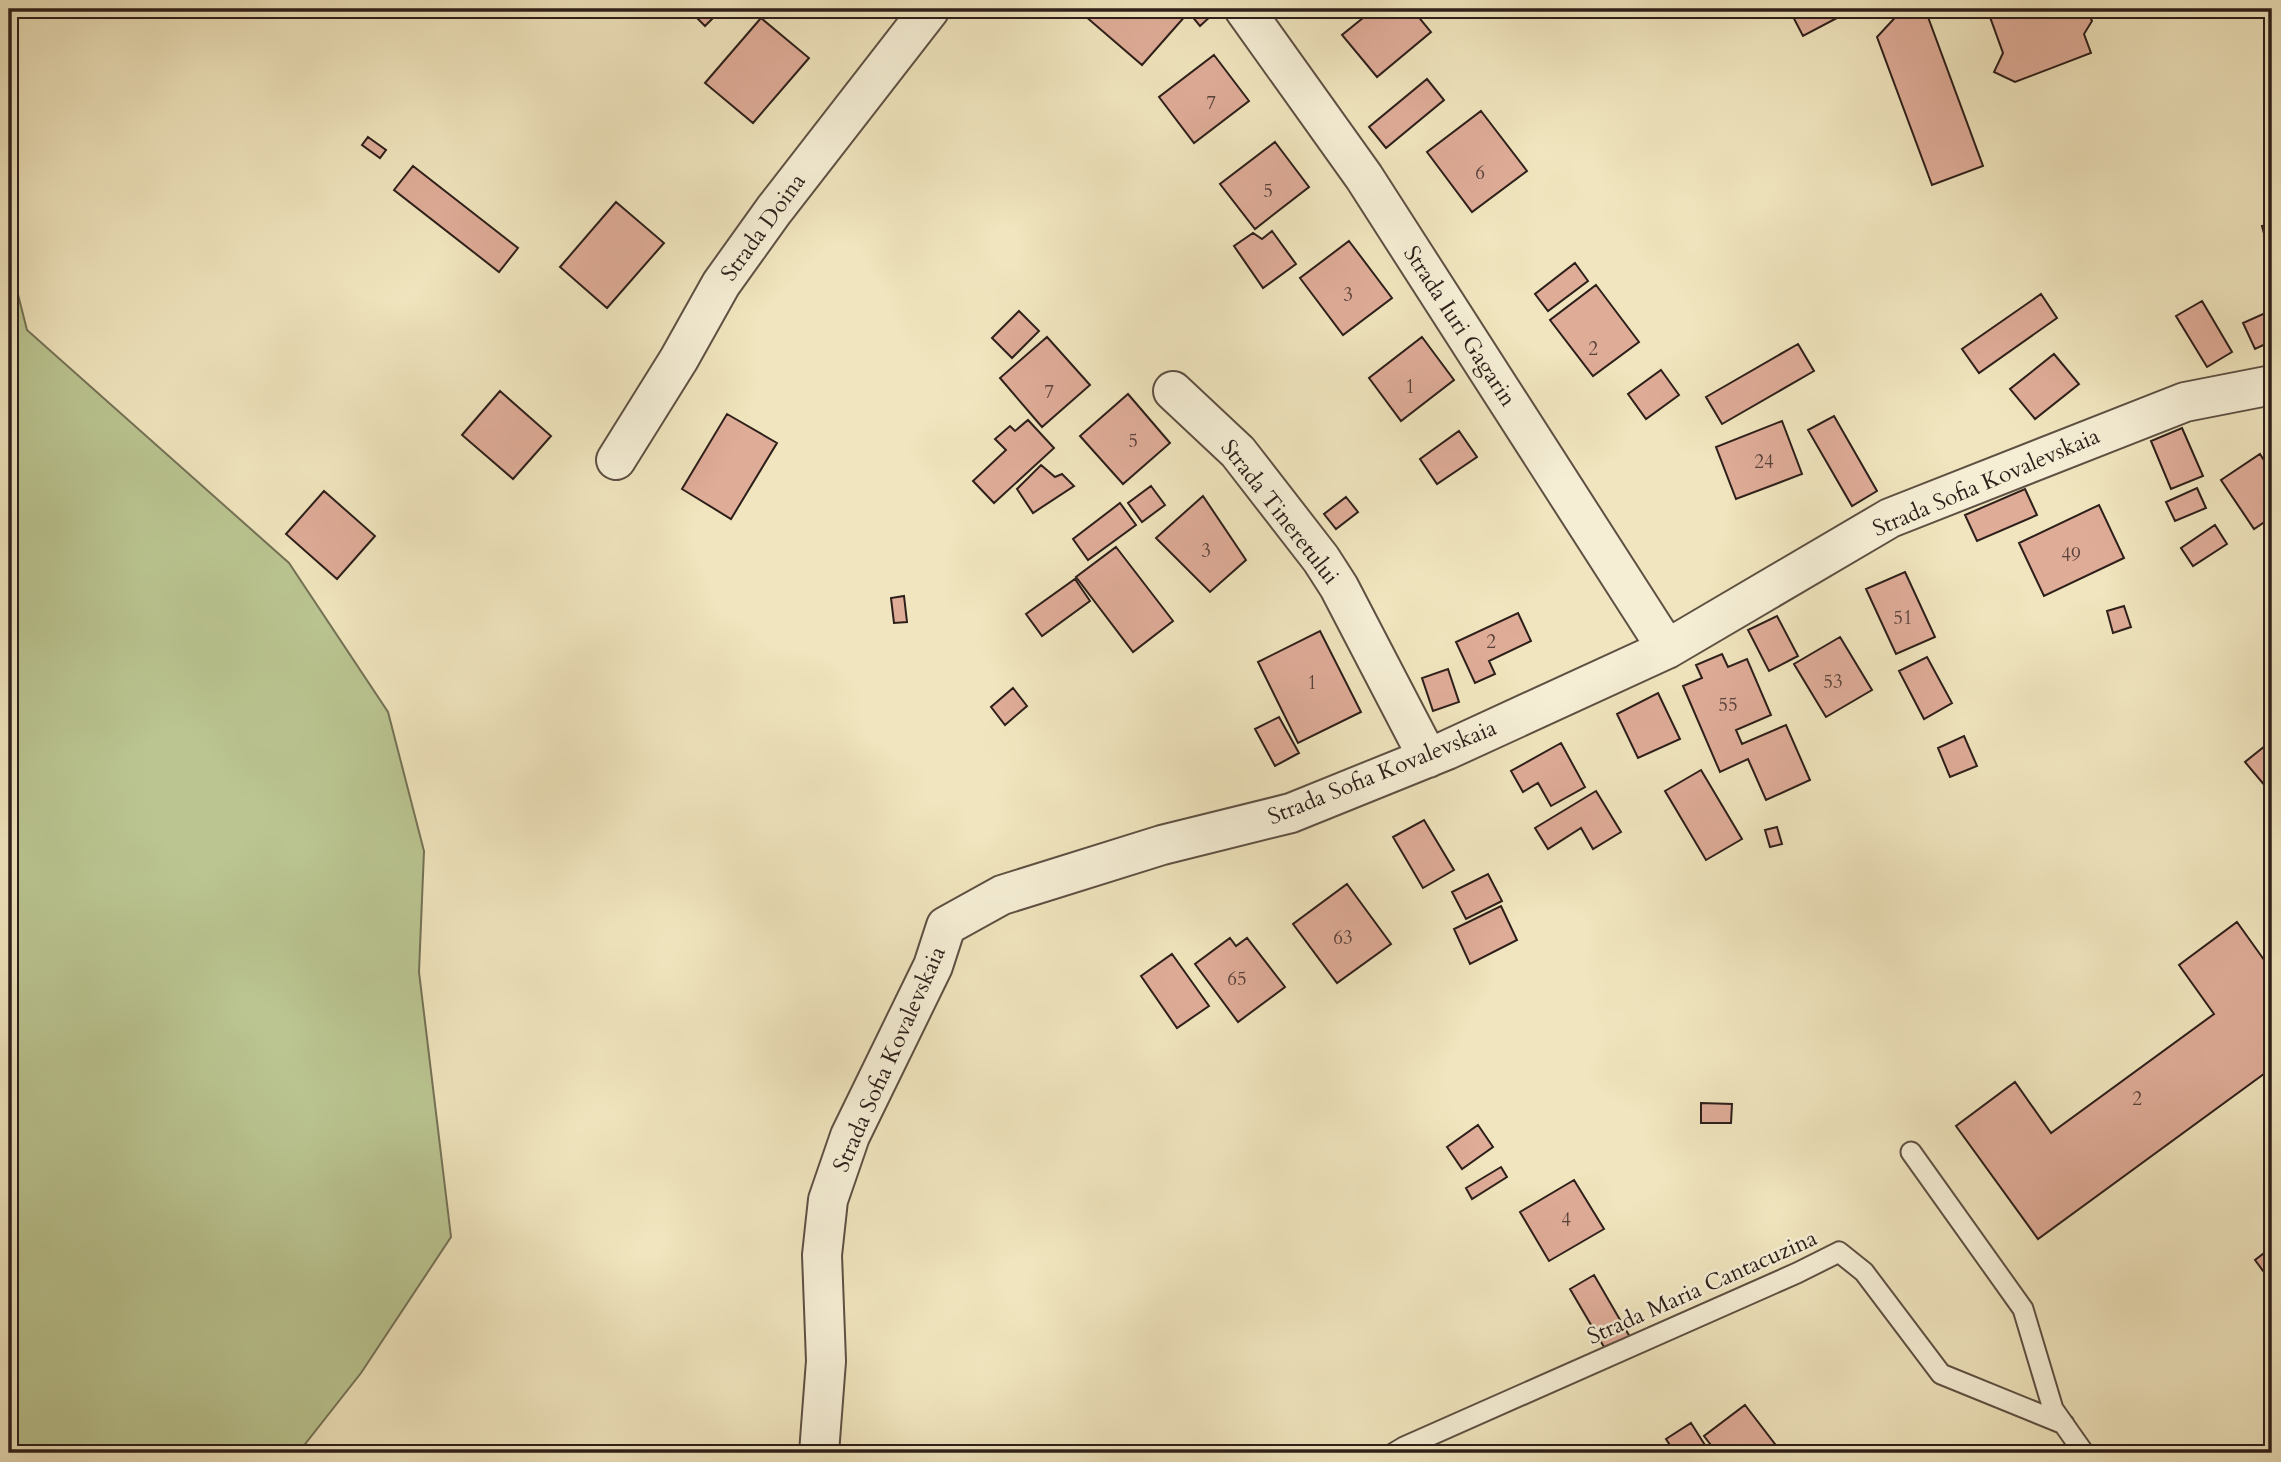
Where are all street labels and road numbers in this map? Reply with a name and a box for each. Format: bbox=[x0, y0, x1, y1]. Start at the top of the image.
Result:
street label: Strada Doina bbox=[713, 167, 813, 287]
street label: Strada Iuri Gagarin bbox=[1396, 240, 1524, 412]
street label: Strada Sofia Kovalevskaia bbox=[1868, 420, 2104, 544]
street label: Strada Tineretului bbox=[1214, 433, 1346, 591]
street label: Strada Sofia Kovalevskaia bbox=[1263, 712, 1501, 832]
street label: Strada Sofia Kovalevskaia bbox=[825, 941, 953, 1177]
street label: Strada Maria Cantacuzina bbox=[1582, 1222, 1822, 1352]

